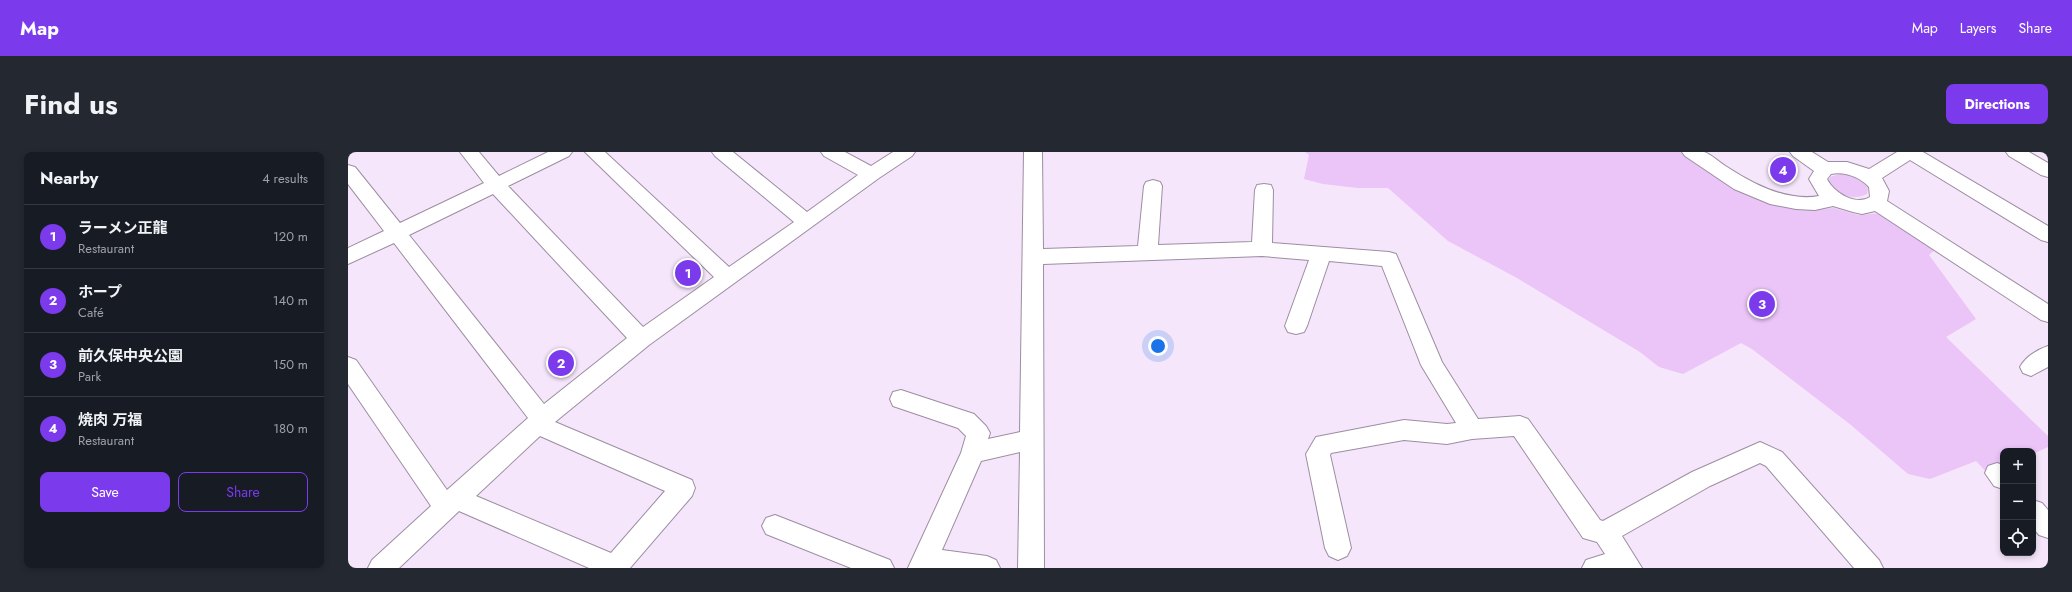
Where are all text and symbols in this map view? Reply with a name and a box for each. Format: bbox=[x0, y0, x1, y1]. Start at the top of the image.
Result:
text: Map bbox=[20, 15, 59, 42]
text: Map bbox=[1912, 18, 1938, 38]
text: Layers bbox=[1960, 18, 1996, 38]
text: Share bbox=[2018, 18, 2052, 38]
text: Find us bbox=[24, 84, 118, 125]
button: Directions bbox=[1946, 84, 2048, 124]
pin: 4 bbox=[1770, 155, 1796, 185]
text: Nearby bbox=[40, 166, 98, 190]
text: 4 results bbox=[262, 169, 308, 188]
text: ラーメン正龍 bbox=[78, 217, 167, 239]
text: 1 bbox=[50, 227, 56, 246]
text: 120 m bbox=[273, 227, 308, 246]
text: Restaurant bbox=[78, 239, 134, 258]
pin: 1 bbox=[675, 258, 701, 288]
text: ホープ bbox=[78, 281, 122, 303]
pin: 3 bbox=[1749, 289, 1775, 319]
text: 2 bbox=[49, 291, 57, 310]
text: 140 m bbox=[273, 291, 308, 310]
text: Café bbox=[78, 303, 104, 322]
your location bbox=[1148, 336, 1168, 356]
text: 前久保中央公園 bbox=[78, 345, 183, 367]
pin: 2 bbox=[548, 348, 574, 378]
text: 3 bbox=[49, 355, 57, 374]
text: 150 m bbox=[273, 355, 308, 374]
text: Park bbox=[78, 367, 101, 386]
text: 焼肉 万福 bbox=[78, 409, 143, 431]
text: 4 bbox=[48, 419, 58, 438]
text: 180 m bbox=[273, 419, 308, 438]
text: Restaurant bbox=[78, 431, 134, 450]
map controls bbox=[2000, 448, 2036, 556]
button: + bbox=[2000, 448, 2036, 484]
button: Save bbox=[40, 472, 170, 512]
button: Share bbox=[178, 472, 308, 512]
button: − bbox=[2000, 484, 2036, 520]
button: locate bbox=[2000, 520, 2036, 556]

